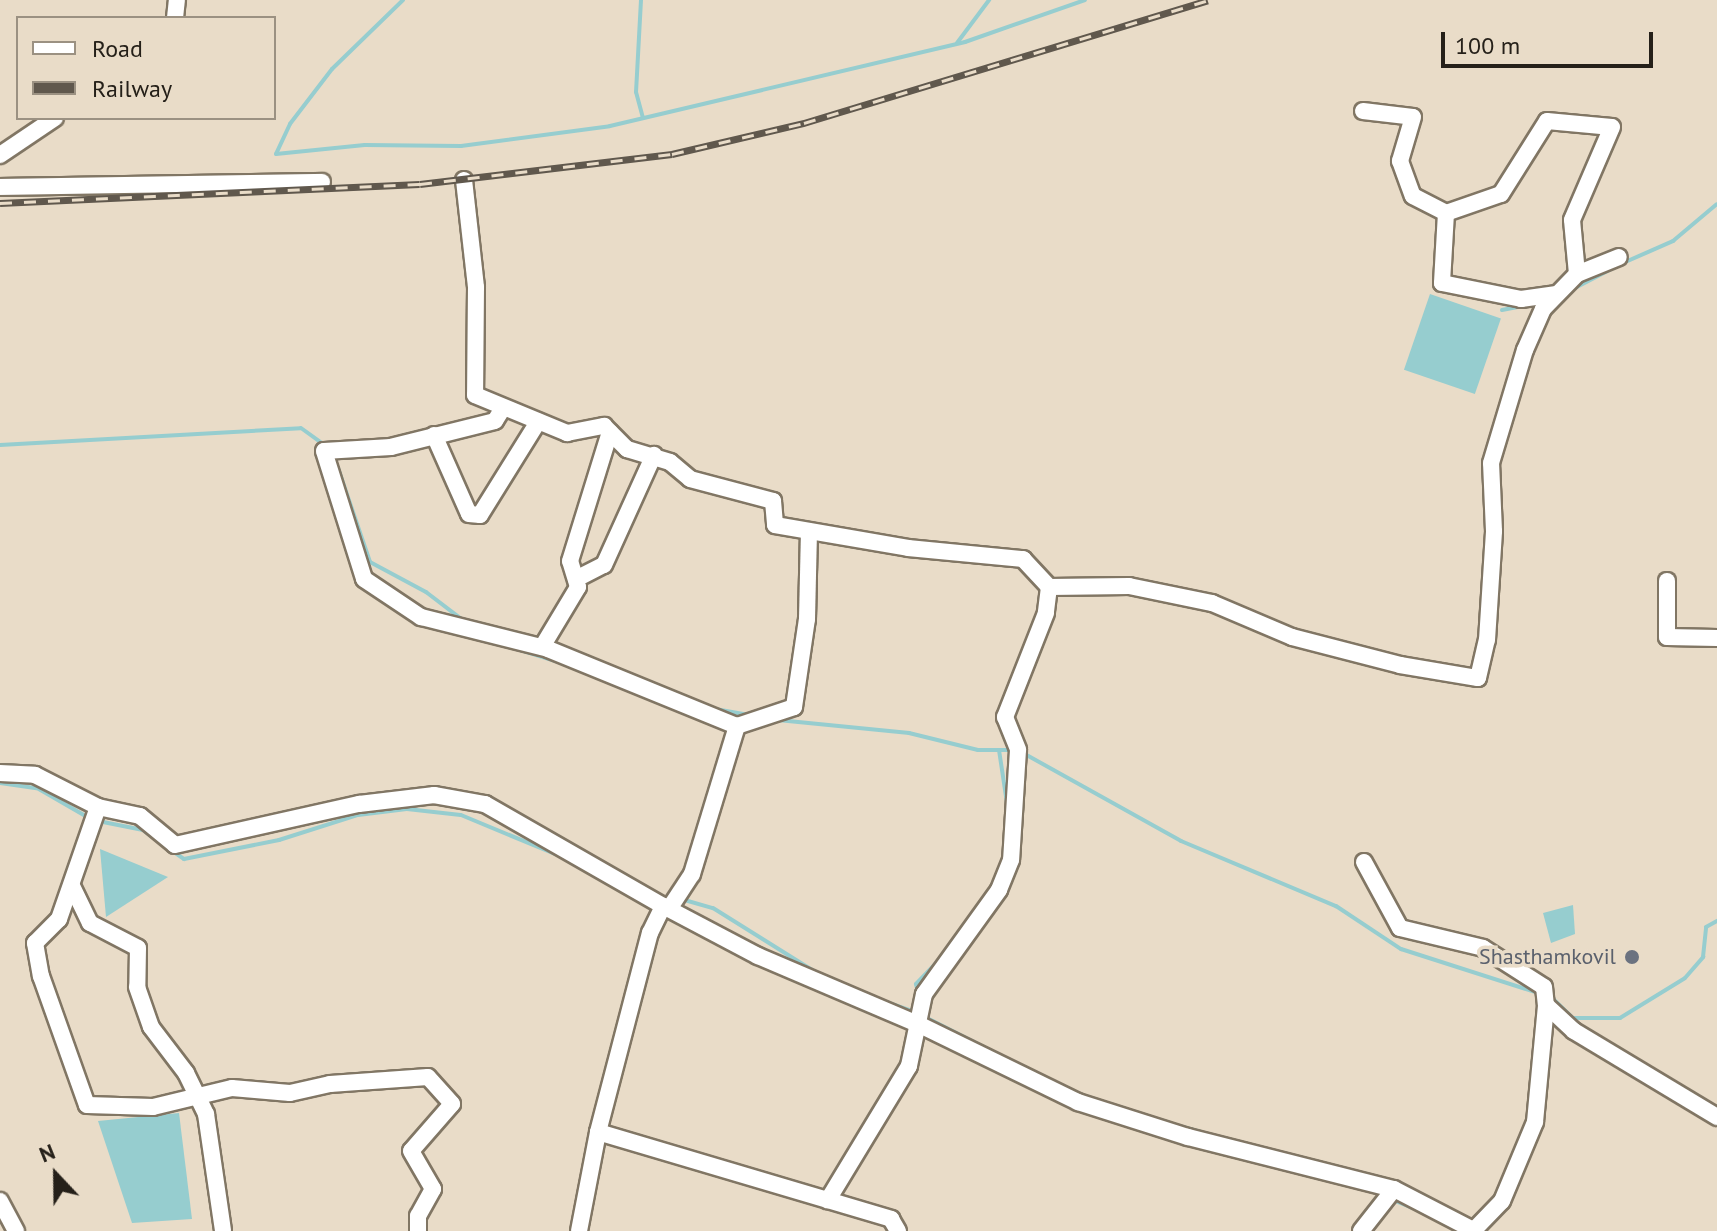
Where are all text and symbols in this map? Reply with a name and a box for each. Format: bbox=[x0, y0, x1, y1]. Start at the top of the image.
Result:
legend bbox=[16, 16, 276, 120]
scale bar bbox=[1445, 16, 1657, 66]
text: 100 m bbox=[1455, 30, 1520, 61]
text: Road bbox=[92, 33, 143, 64]
text: Railway bbox=[92, 73, 172, 104]
place label: Shasthamkovil bbox=[1479, 944, 1616, 970]
marker: Shasthamkovil bbox=[1623, 948, 1641, 966]
north arrow bbox=[16, 1135, 96, 1215]
text: N bbox=[35, 1137, 59, 1168]

